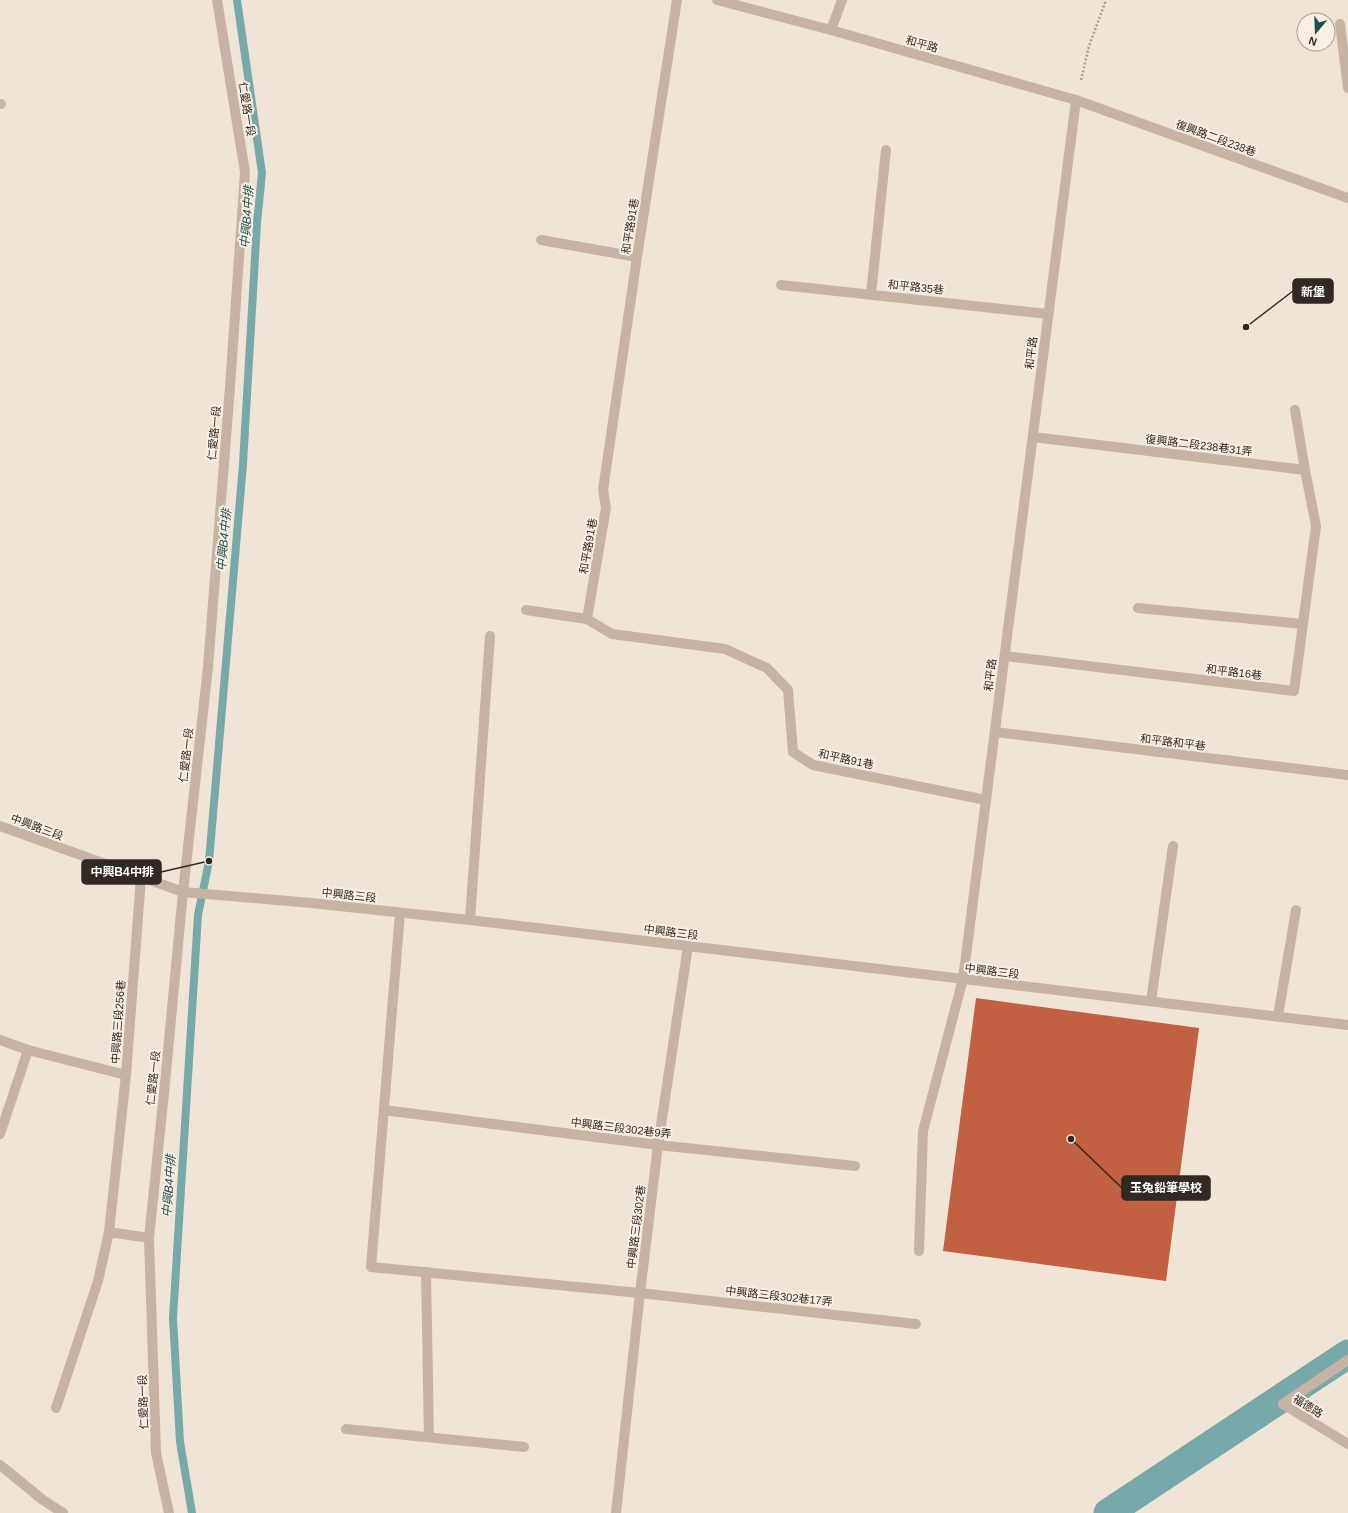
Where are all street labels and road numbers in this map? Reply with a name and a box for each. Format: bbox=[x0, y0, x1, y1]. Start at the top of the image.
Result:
street label: 和平路 bbox=[904, 34, 940, 54]
street label: 仁愛路一段 bbox=[237, 81, 257, 137]
street label: 復興路二段238巷 bbox=[1174, 118, 1258, 158]
street label: 和平路91巷 bbox=[620, 197, 640, 255]
street label: 和平路35巷 bbox=[887, 278, 945, 296]
street label: 和平路 bbox=[1023, 336, 1039, 370]
street label: 仁愛路一段 bbox=[206, 405, 222, 461]
street label: 復興路二段238巷31弄 bbox=[1145, 432, 1253, 458]
street label: 和平路91巷 bbox=[577, 517, 599, 575]
street label: 和平路 bbox=[982, 658, 998, 692]
street label: 和平路16巷 bbox=[1205, 663, 1263, 681]
street label: 仁愛路一段 bbox=[177, 727, 195, 783]
street label: 和平路和平巷 bbox=[1140, 732, 1206, 752]
street label: 和平路91巷 bbox=[817, 747, 875, 771]
street label: 中興路三段 bbox=[9, 812, 65, 842]
street label: 中興路三段 bbox=[321, 886, 377, 904]
street label: 中興路三段 bbox=[643, 923, 699, 941]
street label: 中興路三段 bbox=[964, 962, 1020, 980]
street label: 中興路三段256巷 bbox=[109, 980, 127, 1064]
street label: 仁愛路一段 bbox=[144, 1050, 162, 1106]
street label: 中興路三段302巷9弄 bbox=[570, 1116, 672, 1140]
street label: 中興路三段302巷 bbox=[625, 1184, 647, 1270]
street label: 中興路三段302巷17弄 bbox=[725, 1284, 833, 1308]
street label: 仁愛路一段 bbox=[136, 1374, 150, 1430]
street label: 福德路 bbox=[1291, 1392, 1325, 1420]

